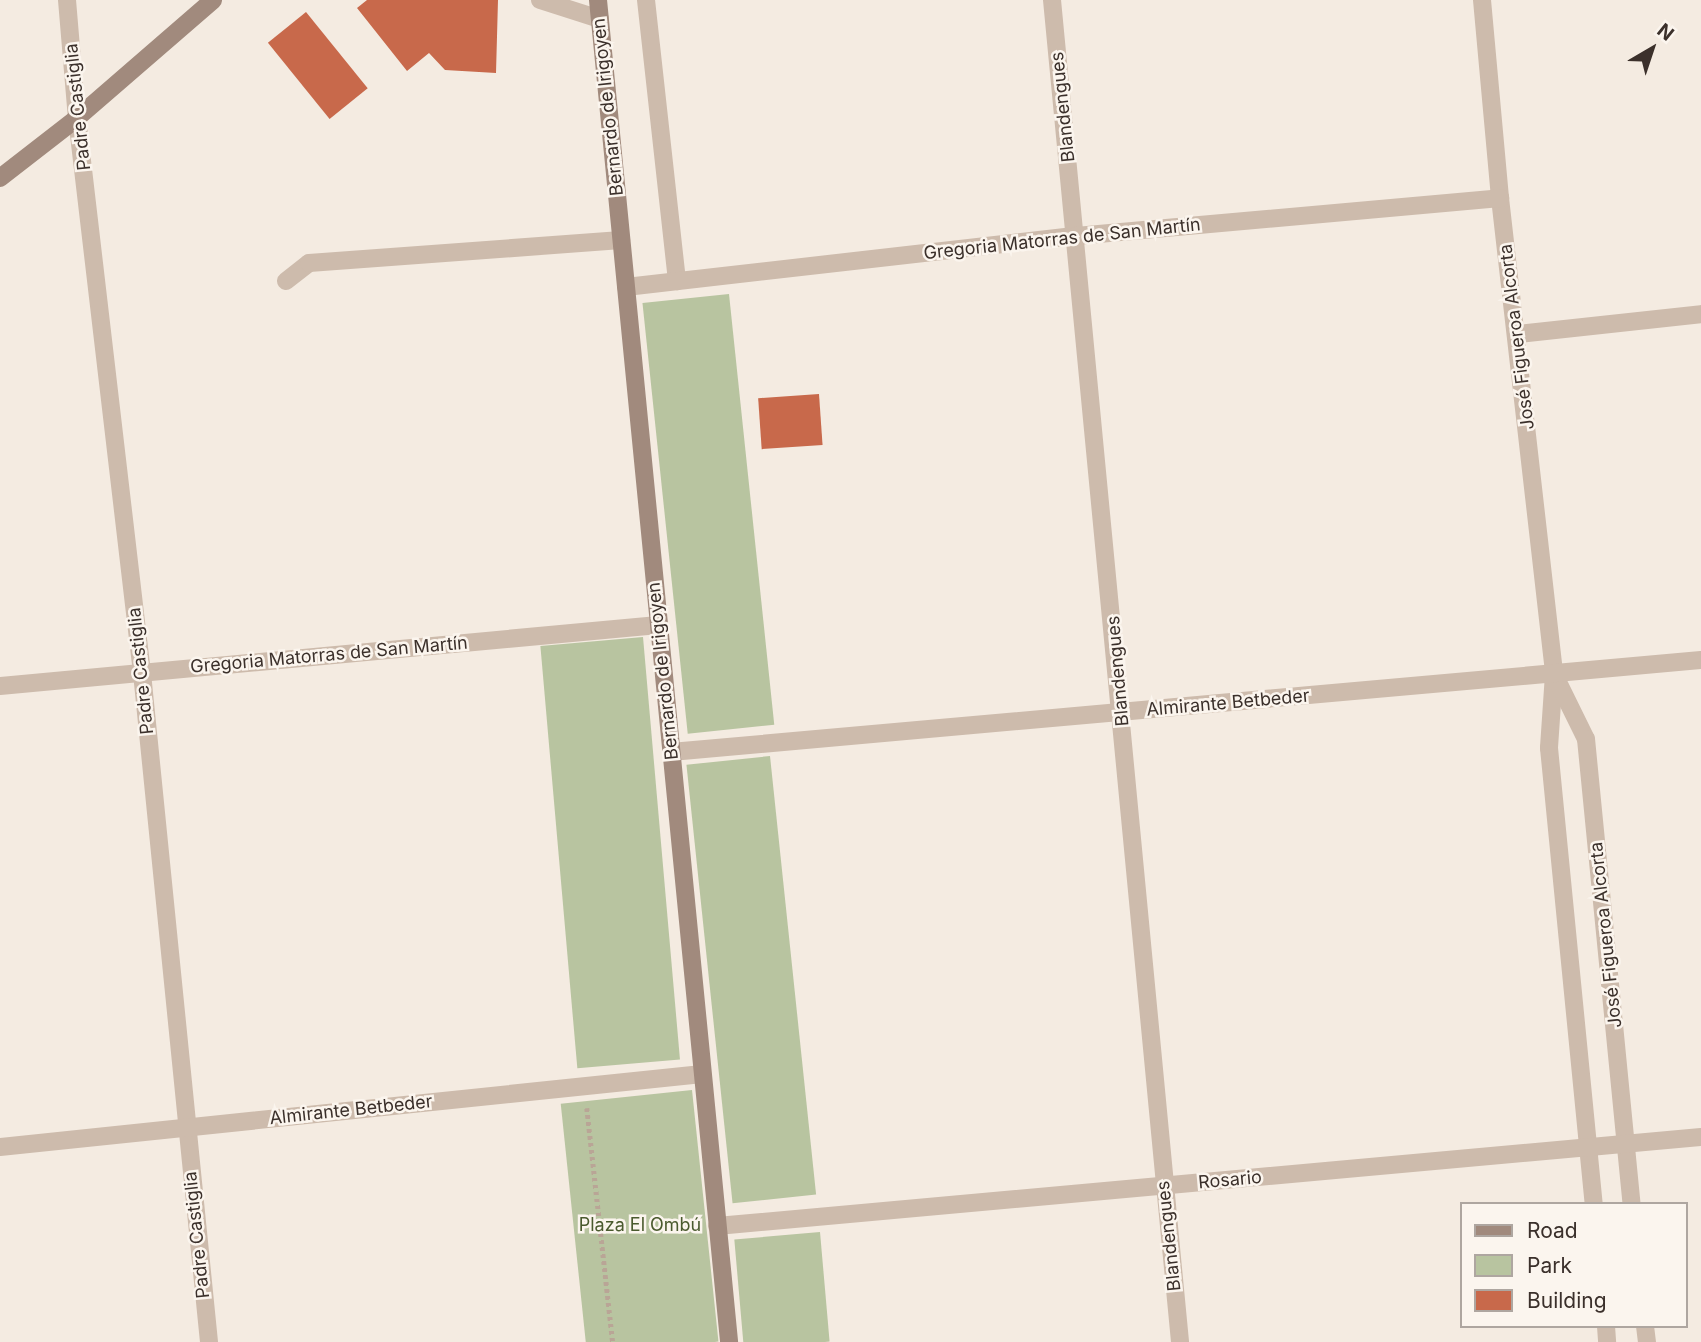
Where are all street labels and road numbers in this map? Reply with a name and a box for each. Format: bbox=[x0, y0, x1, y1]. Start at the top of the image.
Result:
street label: Bernardo de Irigoyen bbox=[588, 17, 628, 197]
street label: Padre Castiglia bbox=[61, 42, 95, 172]
street label: Blandengues bbox=[1046, 51, 1080, 163]
street label: Gregoria Matorras de San Martín bbox=[922, 214, 1202, 264]
street label: José Figueroa Alcorta bbox=[1495, 243, 1539, 431]
street label: Bernardo de Irigoyen bbox=[643, 581, 683, 761]
street label: Padre Castiglia bbox=[124, 606, 158, 736]
street label: Blandengues bbox=[1102, 615, 1134, 727]
street label: Gregoria Matorras de San Martín bbox=[189, 632, 469, 678]
street label: Almirante Betbeder bbox=[1146, 685, 1310, 721]
street label: José Figueroa Alcorta bbox=[1585, 841, 1627, 1029]
street label: Almirante Betbeder bbox=[268, 1091, 434, 1129]
street label: Rosario bbox=[1197, 1166, 1263, 1194]
street label: Padre Castiglia bbox=[180, 1170, 214, 1300]
street label: Blandengues bbox=[1152, 1180, 1186, 1292]

